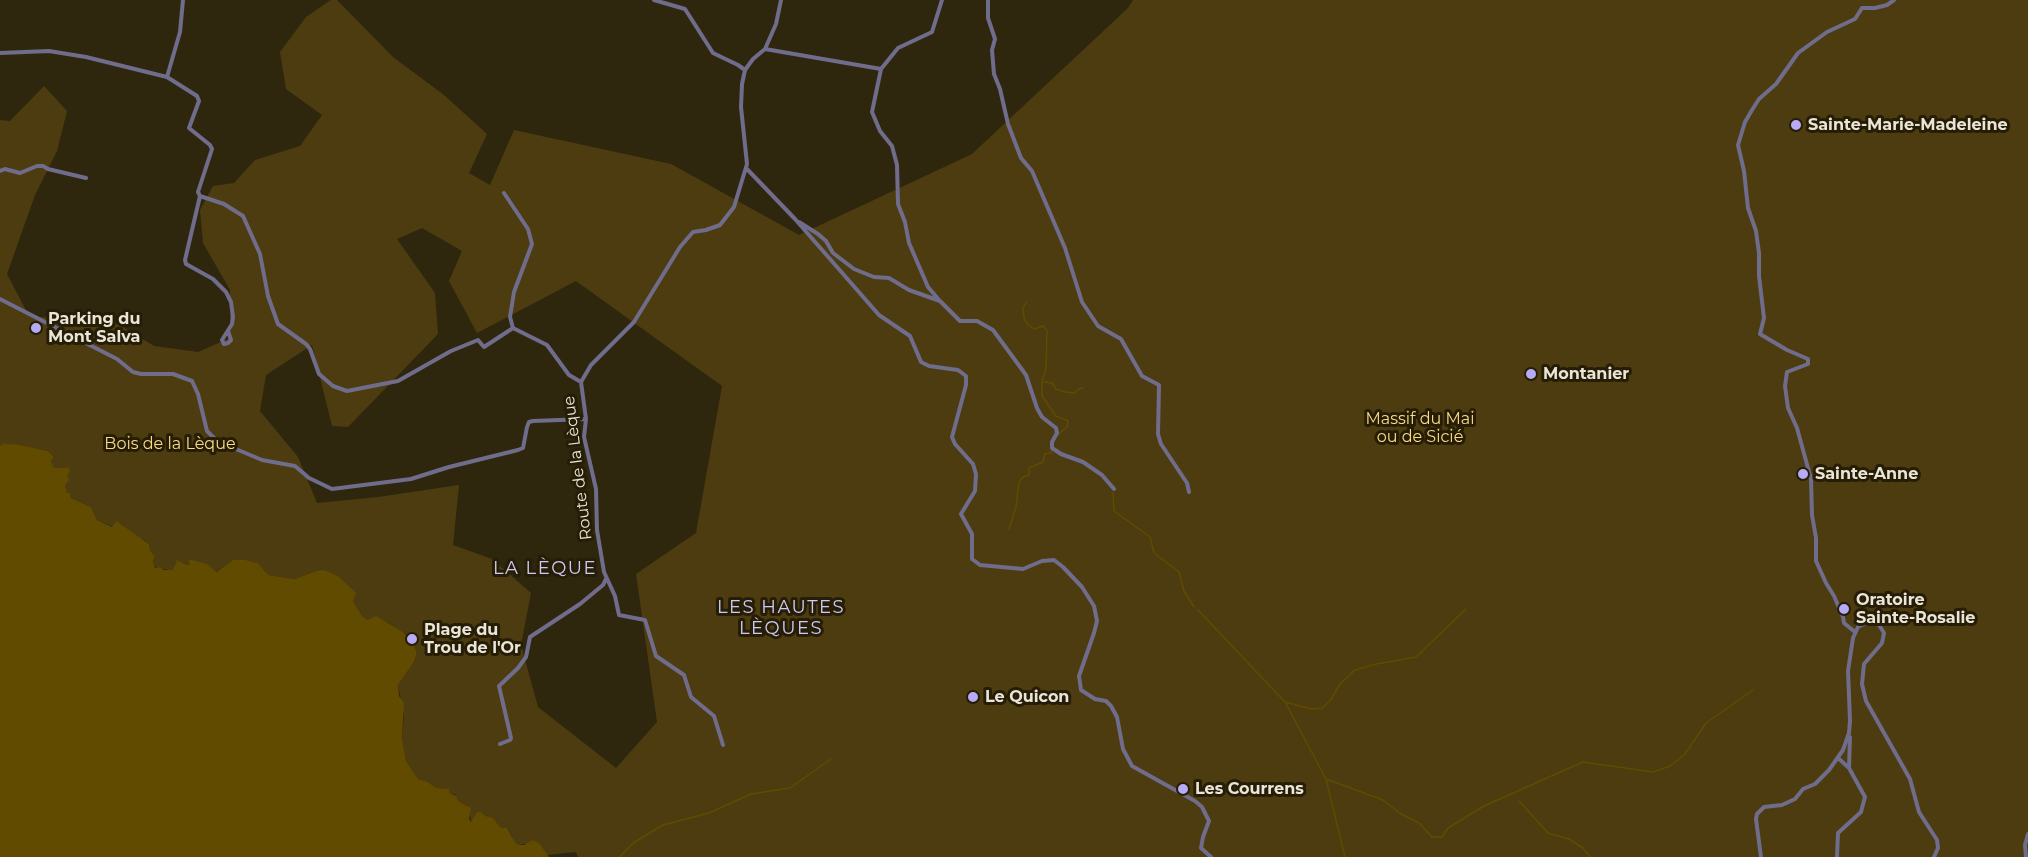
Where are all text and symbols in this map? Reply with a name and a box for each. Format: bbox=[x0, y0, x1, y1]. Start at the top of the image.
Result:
place label: Sainte-Marie-Madeleine bbox=[1808, 115, 2008, 135]
marker: Sainte-Marie-Madeleine bbox=[1789, 118, 1803, 132]
place label: Parking du Mont Salva bbox=[48, 309, 140, 347]
marker: Parking du Mont Salva bbox=[29, 321, 43, 335]
place label: Montanier bbox=[1543, 364, 1629, 384]
marker: Montanier bbox=[1524, 367, 1538, 381]
street label: Route de la Lèque bbox=[560, 395, 596, 541]
park label: Massif du Mai ou de Sicié bbox=[1365, 409, 1475, 447]
park label: Bois de la Lèque bbox=[104, 434, 236, 454]
place label: Sainte-Anne bbox=[1815, 464, 1918, 484]
marker: Sainte-Anne bbox=[1796, 467, 1810, 481]
district label: LA LÈQUE bbox=[493, 558, 597, 580]
place label: Oratoire Sainte-Rosalie bbox=[1856, 590, 1975, 628]
district label: LES HAUTES LÈQUES bbox=[717, 597, 845, 640]
marker: Oratoire Sainte-Rosalie bbox=[1837, 602, 1851, 616]
place label: Plage du Trou de l'Or bbox=[424, 620, 521, 658]
marker: Plage du Trou de l'Or bbox=[405, 632, 419, 646]
place label: Le Quicon bbox=[985, 687, 1069, 707]
marker: Le Quicon bbox=[966, 690, 980, 704]
place label: Les Courrens bbox=[1195, 779, 1304, 799]
marker: Les Courrens bbox=[1176, 782, 1190, 796]

